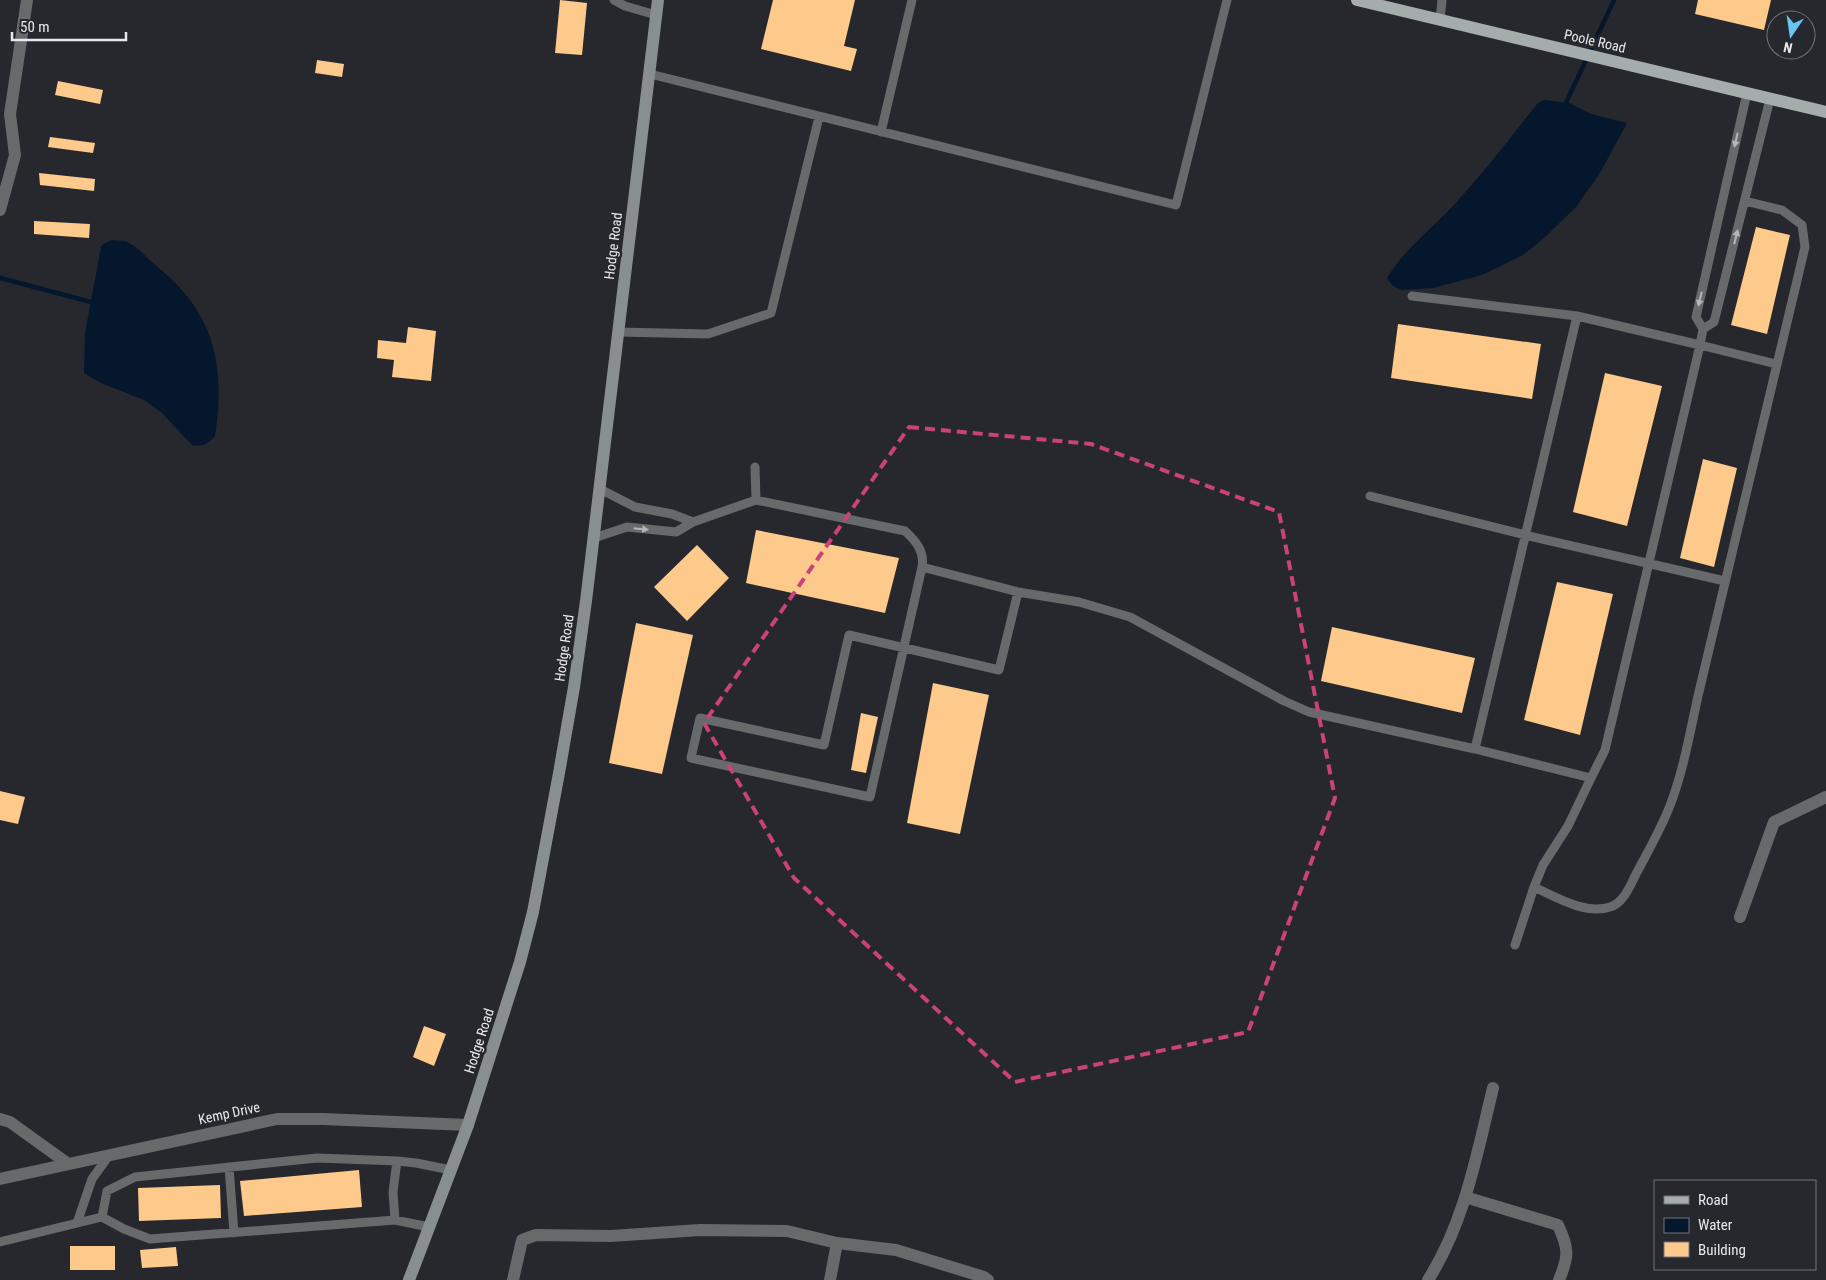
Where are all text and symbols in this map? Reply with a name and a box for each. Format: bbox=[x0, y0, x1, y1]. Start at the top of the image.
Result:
scale bar bbox=[12, 10, 126, 42]
north arrow bbox=[1766, 10, 1816, 60]
text: 50 m bbox=[20, 18, 50, 36]
street label: Poole Road bbox=[1563, 26, 1627, 56]
text: N bbox=[1782, 39, 1794, 56]
one-way arrow bbox=[1732, 133, 1740, 148]
street label: Hodge Road bbox=[601, 212, 625, 280]
one-way arrow bbox=[1732, 229, 1740, 244]
one-way arrow bbox=[1696, 291, 1704, 306]
one-way arrow bbox=[634, 525, 650, 533]
street label: Hodge Road bbox=[551, 613, 577, 683]
street label: Hodge Road bbox=[461, 1006, 497, 1076]
street label: Kemp Drive bbox=[197, 1099, 262, 1127]
legend bbox=[1654, 1180, 1816, 1270]
text: Road bbox=[1698, 1191, 1728, 1209]
text: Water bbox=[1698, 1216, 1733, 1234]
text: Building bbox=[1698, 1241, 1746, 1259]

